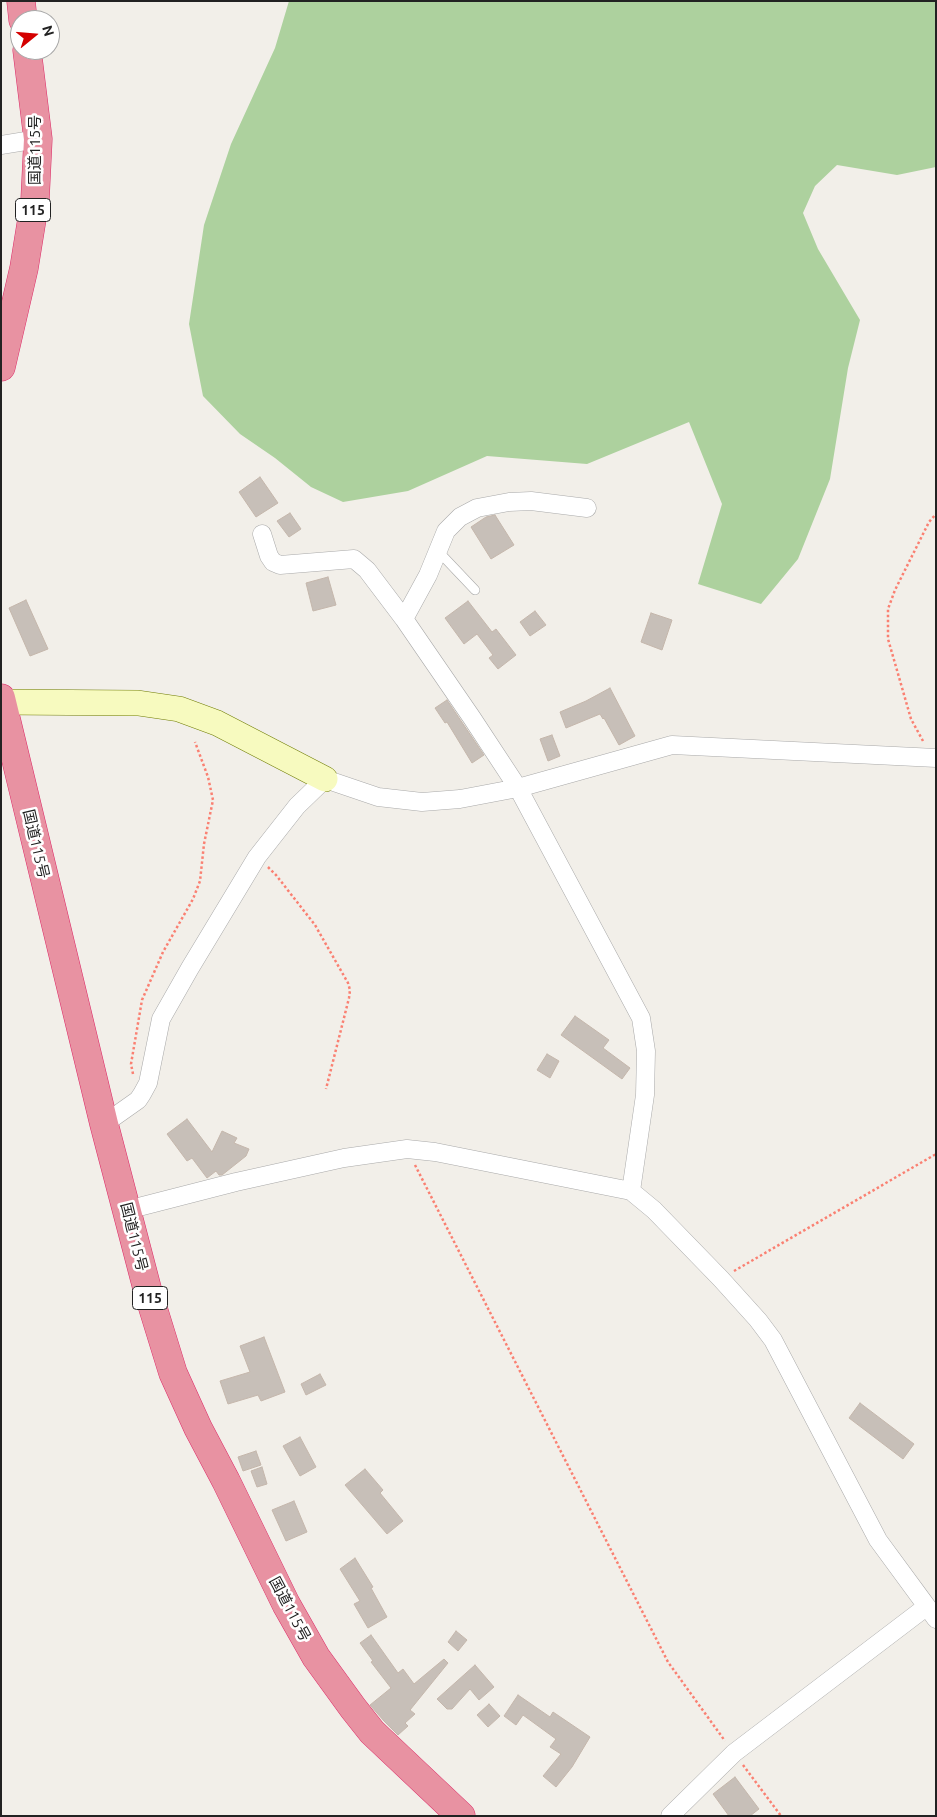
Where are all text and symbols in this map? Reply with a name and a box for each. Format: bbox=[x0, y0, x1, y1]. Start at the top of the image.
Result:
north arrow bbox=[10, 10, 60, 60]
text: N bbox=[39, 24, 58, 38]
street label: 国道115号 bbox=[26, 115, 44, 185]
road number: 115 bbox=[15, 198, 50, 222]
street label: 国道115号 bbox=[19, 808, 53, 880]
street label: 国道115号 bbox=[117, 1201, 151, 1273]
road number: 115 bbox=[132, 1286, 168, 1310]
street label: 国道115号 bbox=[266, 1574, 314, 1644]

